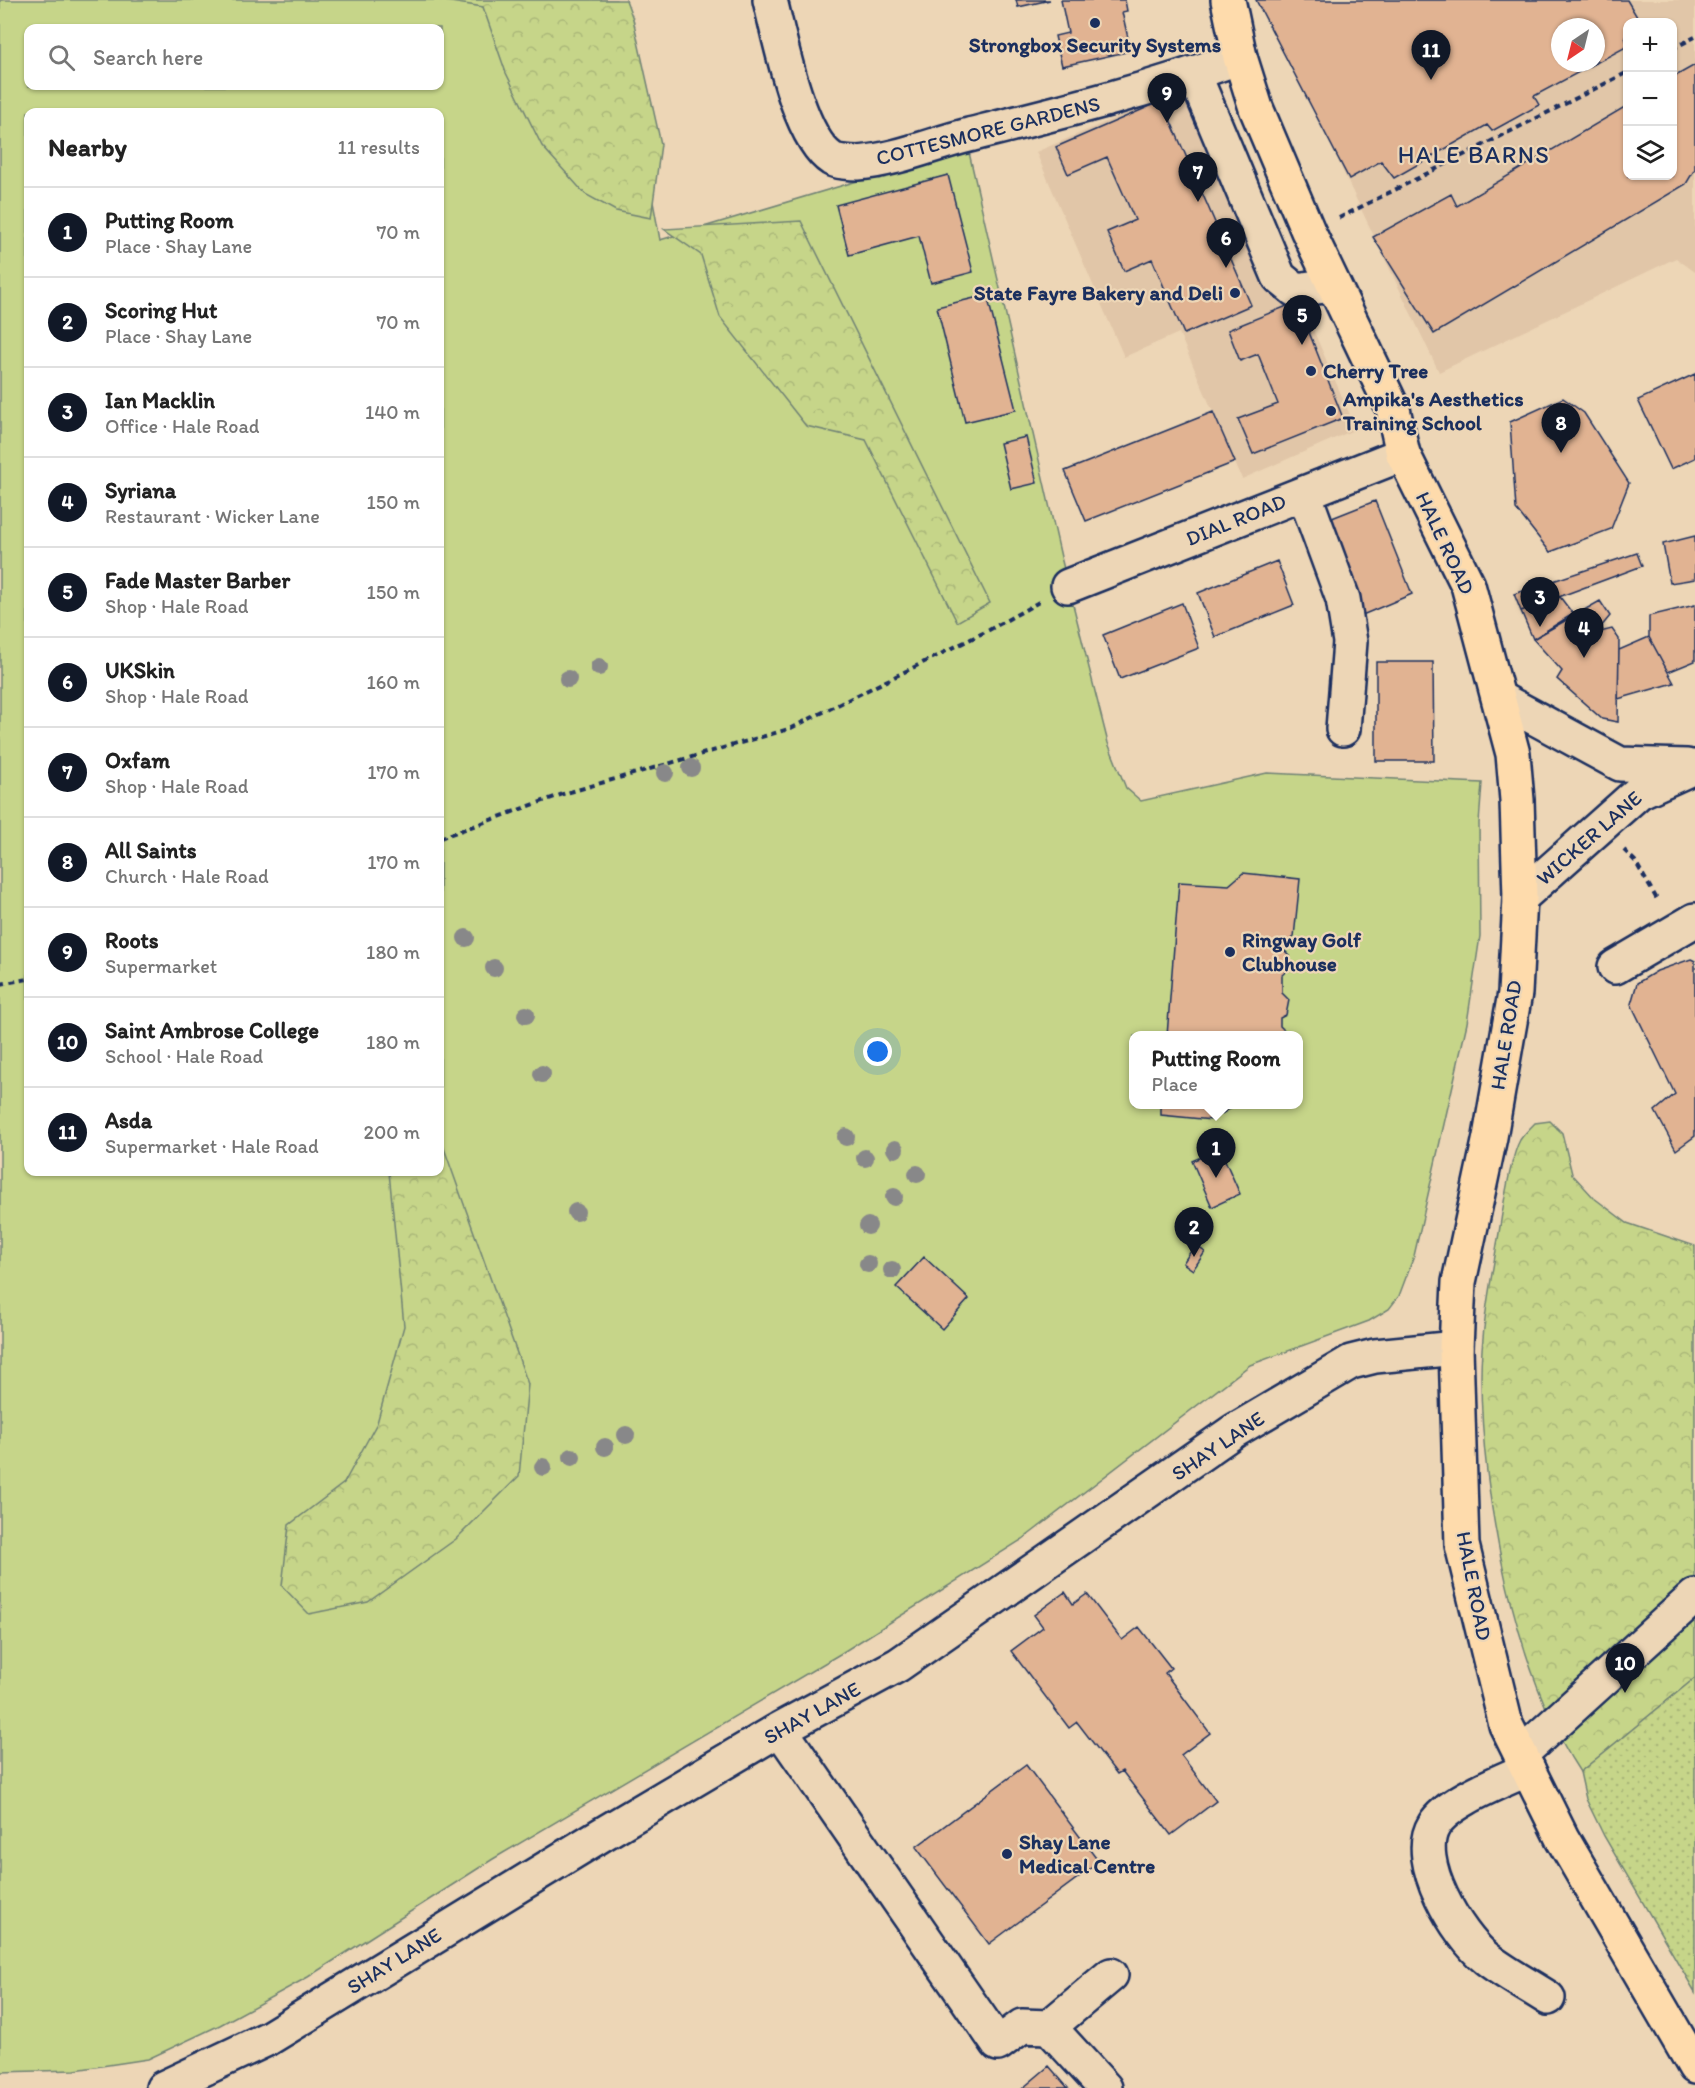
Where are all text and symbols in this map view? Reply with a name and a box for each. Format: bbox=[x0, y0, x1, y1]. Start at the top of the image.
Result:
marker: Strongbox Security Systems bbox=[1088, 16, 1102, 30]
north arrow bbox=[1551, 18, 1605, 72]
map controls bbox=[1623, 18, 1677, 180]
button: + bbox=[1623, 18, 1677, 72]
search box bbox=[24, 24, 444, 90]
pin: 11 bbox=[1412, 31, 1450, 80]
place label: Strongbox Security Systems bbox=[969, 32, 1221, 58]
icon: search bbox=[45, 41, 78, 74]
text: Search here bbox=[93, 44, 203, 71]
button: − bbox=[1623, 72, 1677, 126]
pin: 9 bbox=[1148, 74, 1186, 123]
street label: COTTESMORE GARDENS bbox=[873, 91, 1102, 170]
button: layers bbox=[1623, 126, 1677, 180]
text: Nearby bbox=[48, 131, 127, 163]
text: 11 results bbox=[338, 135, 420, 159]
district label: HALE BARNS bbox=[1398, 140, 1550, 169]
pin: 7 bbox=[1178, 152, 1218, 202]
text: Putting Room bbox=[105, 207, 234, 234]
pin: 6 bbox=[1206, 218, 1246, 268]
text: 1 bbox=[63, 220, 72, 244]
text: 70 m bbox=[376, 220, 420, 244]
text: Place · Shay Lane bbox=[105, 234, 252, 258]
place label: State Fayre Bakery and Deli bbox=[974, 280, 1223, 306]
marker: State Fayre Bakery and Deli bbox=[1228, 286, 1242, 300]
pin: 5 bbox=[1282, 296, 1322, 345]
text: Scoring Hut bbox=[105, 297, 217, 324]
text: 2 bbox=[62, 310, 73, 334]
text: 70 m bbox=[376, 310, 420, 334]
text: Place · Shay Lane bbox=[105, 324, 252, 348]
place label: Cherry Tree bbox=[1323, 358, 1428, 384]
marker: Cherry Tree bbox=[1304, 364, 1318, 378]
place label: Ampika's Aesthetics Training School bbox=[1342, 386, 1524, 436]
text: Ian Macklin bbox=[105, 387, 215, 414]
text: 3 bbox=[62, 400, 73, 424]
text: 140 m bbox=[365, 400, 420, 424]
marker: Ampika's Aesthetics Training School bbox=[1324, 404, 1338, 418]
pin: 8 bbox=[1542, 404, 1580, 453]
text: Office · Hale Road bbox=[105, 414, 260, 438]
text: Syriana bbox=[105, 477, 176, 504]
street label: HALE ROAD bbox=[1411, 487, 1480, 598]
street label: DIAL ROAD bbox=[1182, 488, 1290, 551]
text: 4 bbox=[61, 490, 74, 514]
text: 150 m bbox=[367, 490, 420, 514]
text: Restaurant · Wicker Lane bbox=[105, 504, 320, 528]
text: Fade Master Barber bbox=[105, 567, 290, 594]
pin: 3 bbox=[1520, 578, 1560, 627]
text: 5 bbox=[62, 580, 73, 604]
text: 150 m bbox=[367, 580, 420, 604]
text: Shop · Hale Road bbox=[105, 594, 249, 618]
pin: 4 bbox=[1564, 608, 1604, 658]
text: UKSkin bbox=[105, 657, 175, 684]
text: 6 bbox=[62, 670, 73, 694]
text: 160 m bbox=[367, 670, 420, 694]
text: Shop · Hale Road bbox=[105, 684, 249, 708]
text: Oxfam bbox=[105, 747, 170, 774]
text: 7 bbox=[63, 760, 72, 784]
text: 170 m bbox=[367, 760, 420, 784]
text: Shop · Hale Road bbox=[105, 774, 249, 798]
street label: WICKER LANE bbox=[1531, 785, 1647, 890]
text: All Saints bbox=[105, 837, 196, 864]
text: 8 bbox=[62, 850, 73, 874]
text: 170 m bbox=[367, 850, 420, 874]
text: Church · Hale Road bbox=[105, 864, 269, 888]
text: Roots bbox=[105, 927, 159, 954]
place label: Ringway Golf Clubhouse bbox=[1242, 927, 1362, 976]
text: 9 bbox=[62, 940, 73, 964]
text: 180 m bbox=[366, 940, 420, 964]
marker: Ringway Golf Clubhouse bbox=[1223, 945, 1237, 959]
text: Supermarket bbox=[105, 954, 217, 978]
street label: HALE ROAD bbox=[1485, 978, 1527, 1091]
text: Saint Ambrose College bbox=[105, 1017, 319, 1044]
text: 10 bbox=[57, 1030, 78, 1054]
text: 180 m bbox=[366, 1030, 420, 1054]
popup bbox=[1129, 1031, 1303, 1109]
your location bbox=[863, 1037, 892, 1066]
text: School · Hale Road bbox=[105, 1044, 263, 1068]
text: Putting Room bbox=[1152, 1045, 1280, 1072]
text: Place bbox=[1152, 1072, 1198, 1096]
text: Asda bbox=[105, 1107, 152, 1134]
text: 11 bbox=[58, 1120, 77, 1144]
text: 200 m bbox=[364, 1120, 420, 1144]
pin: 1 bbox=[1196, 1128, 1236, 1178]
text: Supermarket · Hale Road bbox=[105, 1134, 319, 1158]
pin: 2 bbox=[1174, 1208, 1214, 1257]
street label: SHAY LANE bbox=[1167, 1405, 1269, 1486]
street label: HALE ROAD bbox=[1452, 1529, 1497, 1643]
pin: 10 bbox=[1606, 1644, 1644, 1693]
street label: SHAY LANE bbox=[759, 1676, 864, 1749]
place label: Shay Lane Medical Centre bbox=[1019, 1829, 1155, 1878]
marker: Shay Lane Medical Centre bbox=[1000, 1847, 1014, 1861]
street label: SHAY LANE bbox=[342, 1922, 445, 1999]

